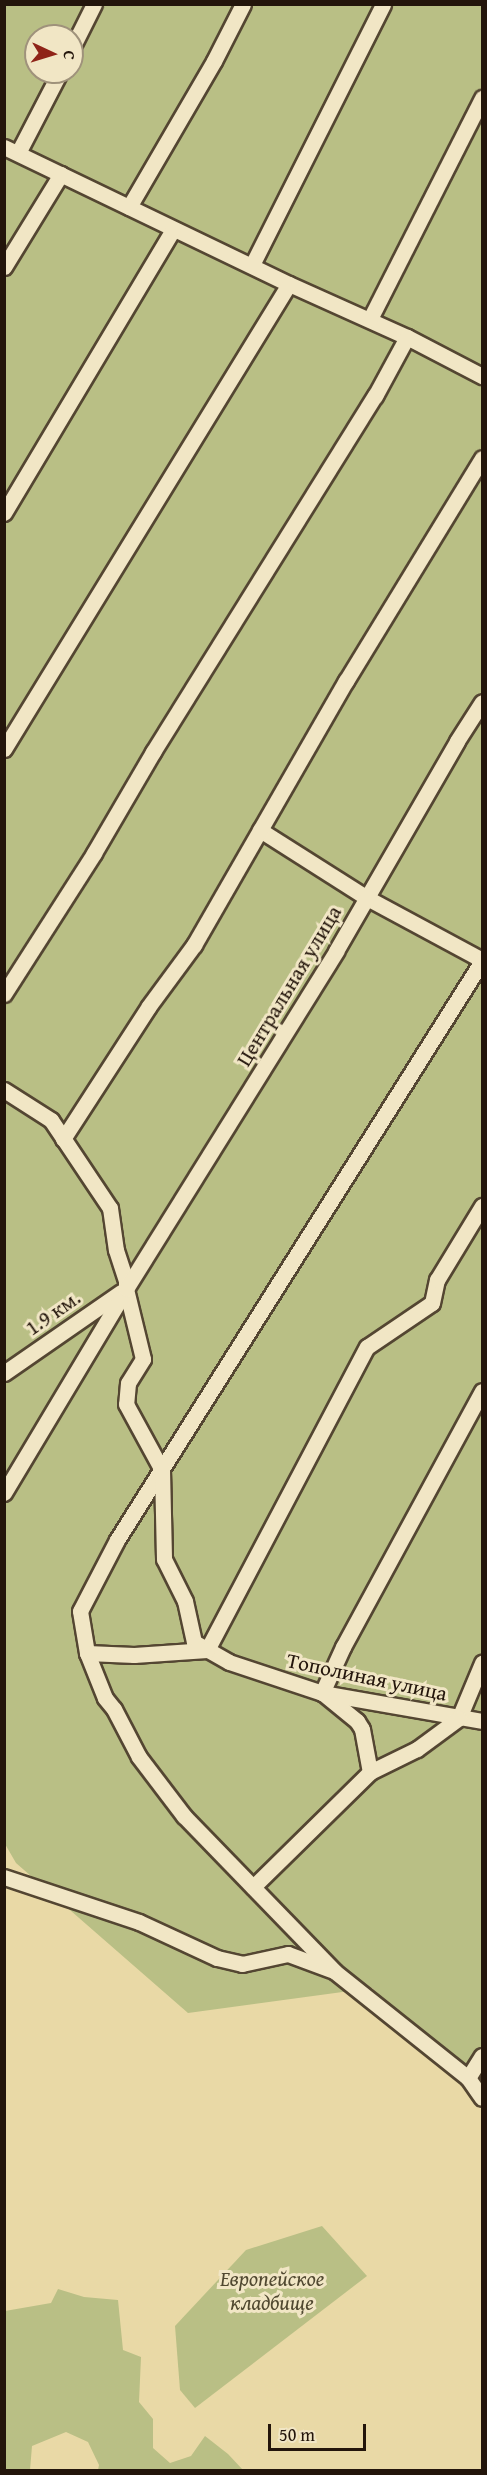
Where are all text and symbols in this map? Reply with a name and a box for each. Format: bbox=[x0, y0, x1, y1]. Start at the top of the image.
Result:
north arrow bbox=[24, 24, 84, 84]
text: С bbox=[58, 50, 82, 60]
street label: Центральная улица bbox=[231, 901, 347, 1071]
street label: 1.9 км. bbox=[21, 1285, 85, 1341]
street label: Тополиная улица bbox=[285, 1648, 449, 1706]
park label: Европейское кладбище bbox=[220, 2266, 324, 2316]
scale bar bbox=[271, 2412, 368, 2450]
text: 50 m bbox=[279, 2421, 315, 2448]

